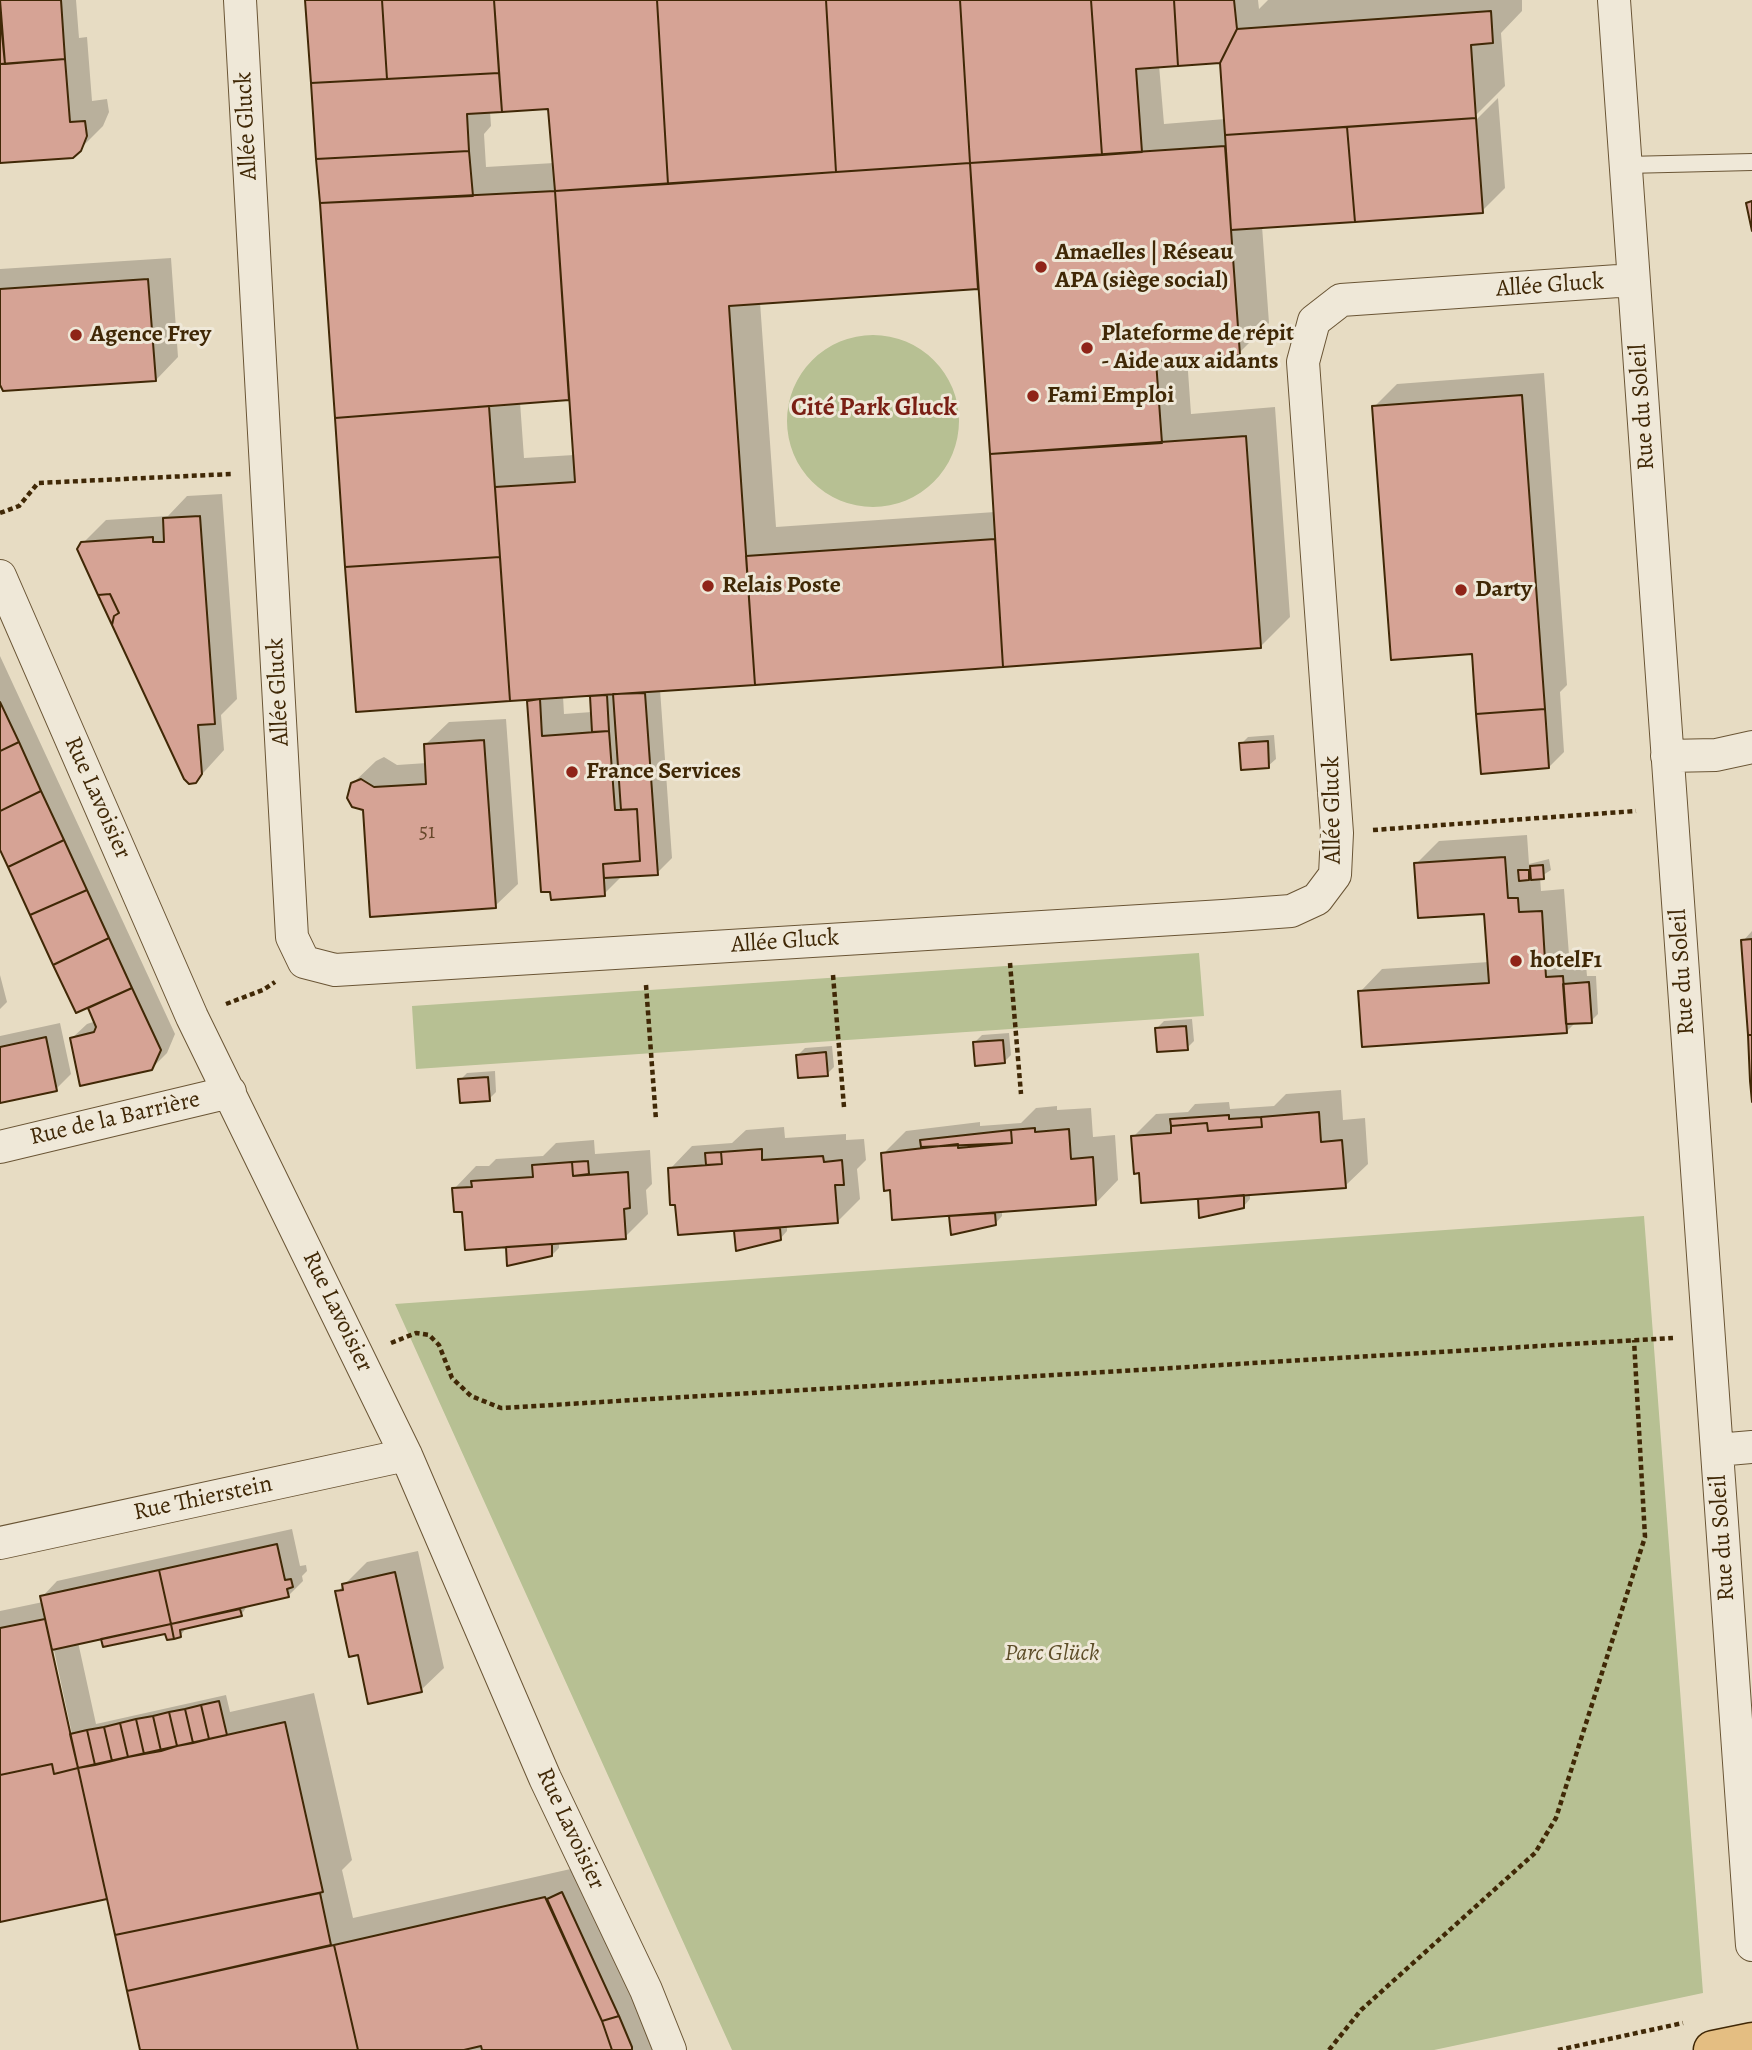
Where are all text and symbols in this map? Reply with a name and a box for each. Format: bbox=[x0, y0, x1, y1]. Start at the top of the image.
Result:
street label: Allée Gluck bbox=[230, 71, 264, 181]
place label: Amaelles | Réseau APA (siège social) bbox=[1055, 239, 1233, 295]
marker: Amaelles | Réseau APA (siège social) bbox=[1033, 259, 1049, 275]
street label: Allée Gluck bbox=[1495, 268, 1605, 304]
place label: Plateforme de répit - Aide aux aidants bbox=[1101, 320, 1294, 376]
place label: Agence Frey bbox=[90, 321, 211, 349]
marker: Agence Frey bbox=[68, 327, 84, 343]
marker: Plateforme de répit - Aide aux aidants bbox=[1079, 340, 1095, 356]
street label: Rue du Soleil bbox=[1624, 343, 1662, 471]
place label: Fami Emploi bbox=[1047, 382, 1174, 410]
marker: Fami Emploi bbox=[1025, 388, 1041, 404]
district label: Cité Park Gluck bbox=[791, 393, 957, 425]
place label: Relais Poste bbox=[722, 572, 841, 600]
place label: Darty bbox=[1475, 576, 1532, 604]
marker: Relais Poste bbox=[700, 578, 716, 594]
marker: Darty bbox=[1453, 582, 1469, 598]
street label: Allée Gluck bbox=[262, 637, 296, 747]
street label: Rue Lavoisier bbox=[57, 732, 137, 864]
street label: Allée Gluck bbox=[1318, 756, 1348, 864]
place label: France Services bbox=[586, 758, 741, 786]
marker: France Services bbox=[564, 764, 580, 780]
house number: 51 bbox=[419, 820, 435, 846]
street label: Rue du Soleil bbox=[1664, 908, 1702, 1036]
street label: Allée Gluck bbox=[730, 924, 840, 960]
place label: hotelF1 bbox=[1530, 947, 1602, 975]
marker: hotelF1 bbox=[1508, 953, 1524, 969]
street label: Rue de la Barrière bbox=[27, 1085, 203, 1153]
street label: Rue Lavoisier bbox=[295, 1247, 379, 1377]
street label: Rue Thierstein bbox=[131, 1470, 275, 1528]
street label: Rue du Soleil bbox=[1704, 1474, 1742, 1602]
park label: Parc Glück bbox=[1005, 1640, 1099, 1668]
street label: Rue Lavoisier bbox=[529, 1764, 611, 1894]

